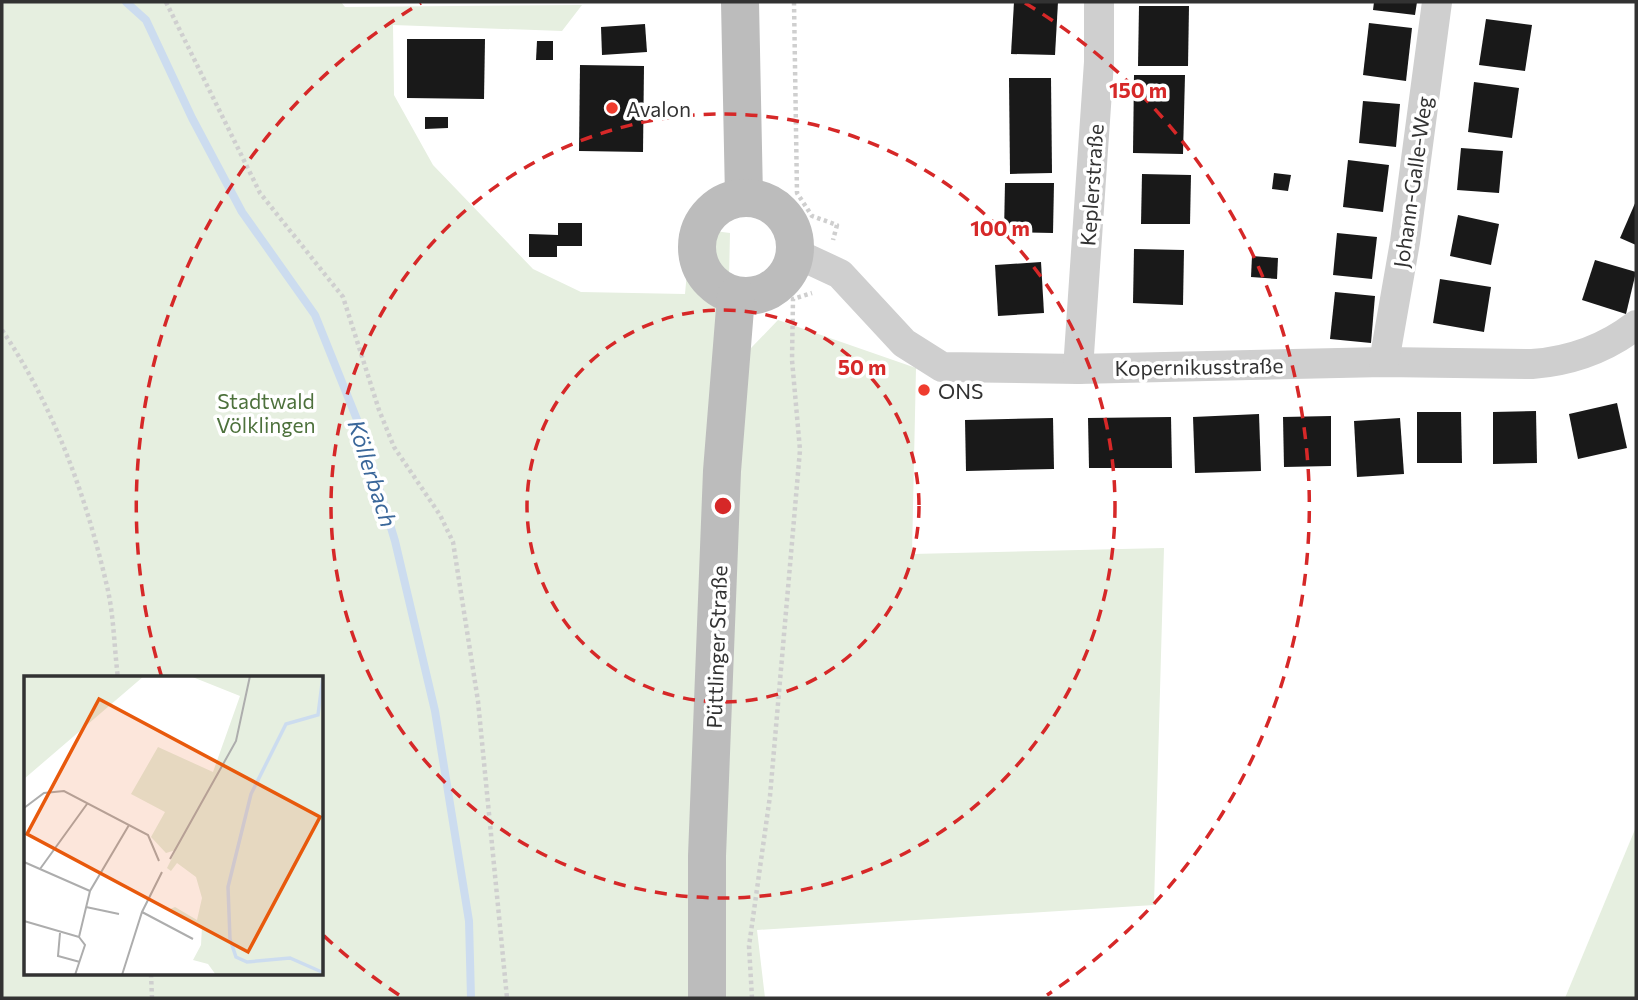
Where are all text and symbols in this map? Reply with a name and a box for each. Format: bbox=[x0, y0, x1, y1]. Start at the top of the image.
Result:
text: 150 m bbox=[1109, 77, 1167, 102]
street label: Johann-Galle-Weg bbox=[1388, 95, 1436, 269]
place label: Avalon bbox=[626, 96, 691, 121]
marker: Avalon bbox=[604, 100, 620, 116]
street label: Keplerstraße bbox=[1074, 123, 1108, 247]
text: 100 m bbox=[970, 215, 1030, 240]
street label: Kopernikusstraße bbox=[1114, 352, 1284, 380]
text: 50 m bbox=[838, 354, 886, 379]
place label: ONS bbox=[938, 378, 983, 403]
marker: ONS bbox=[916, 382, 932, 398]
park label: Stadtwald Völklingen bbox=[216, 388, 316, 437]
water label: Köllerbach bbox=[342, 416, 404, 530]
centre of rings bbox=[711, 494, 735, 518]
street label: Püttlinger Straße bbox=[701, 565, 731, 729]
inset map bbox=[24, 676, 324, 976]

